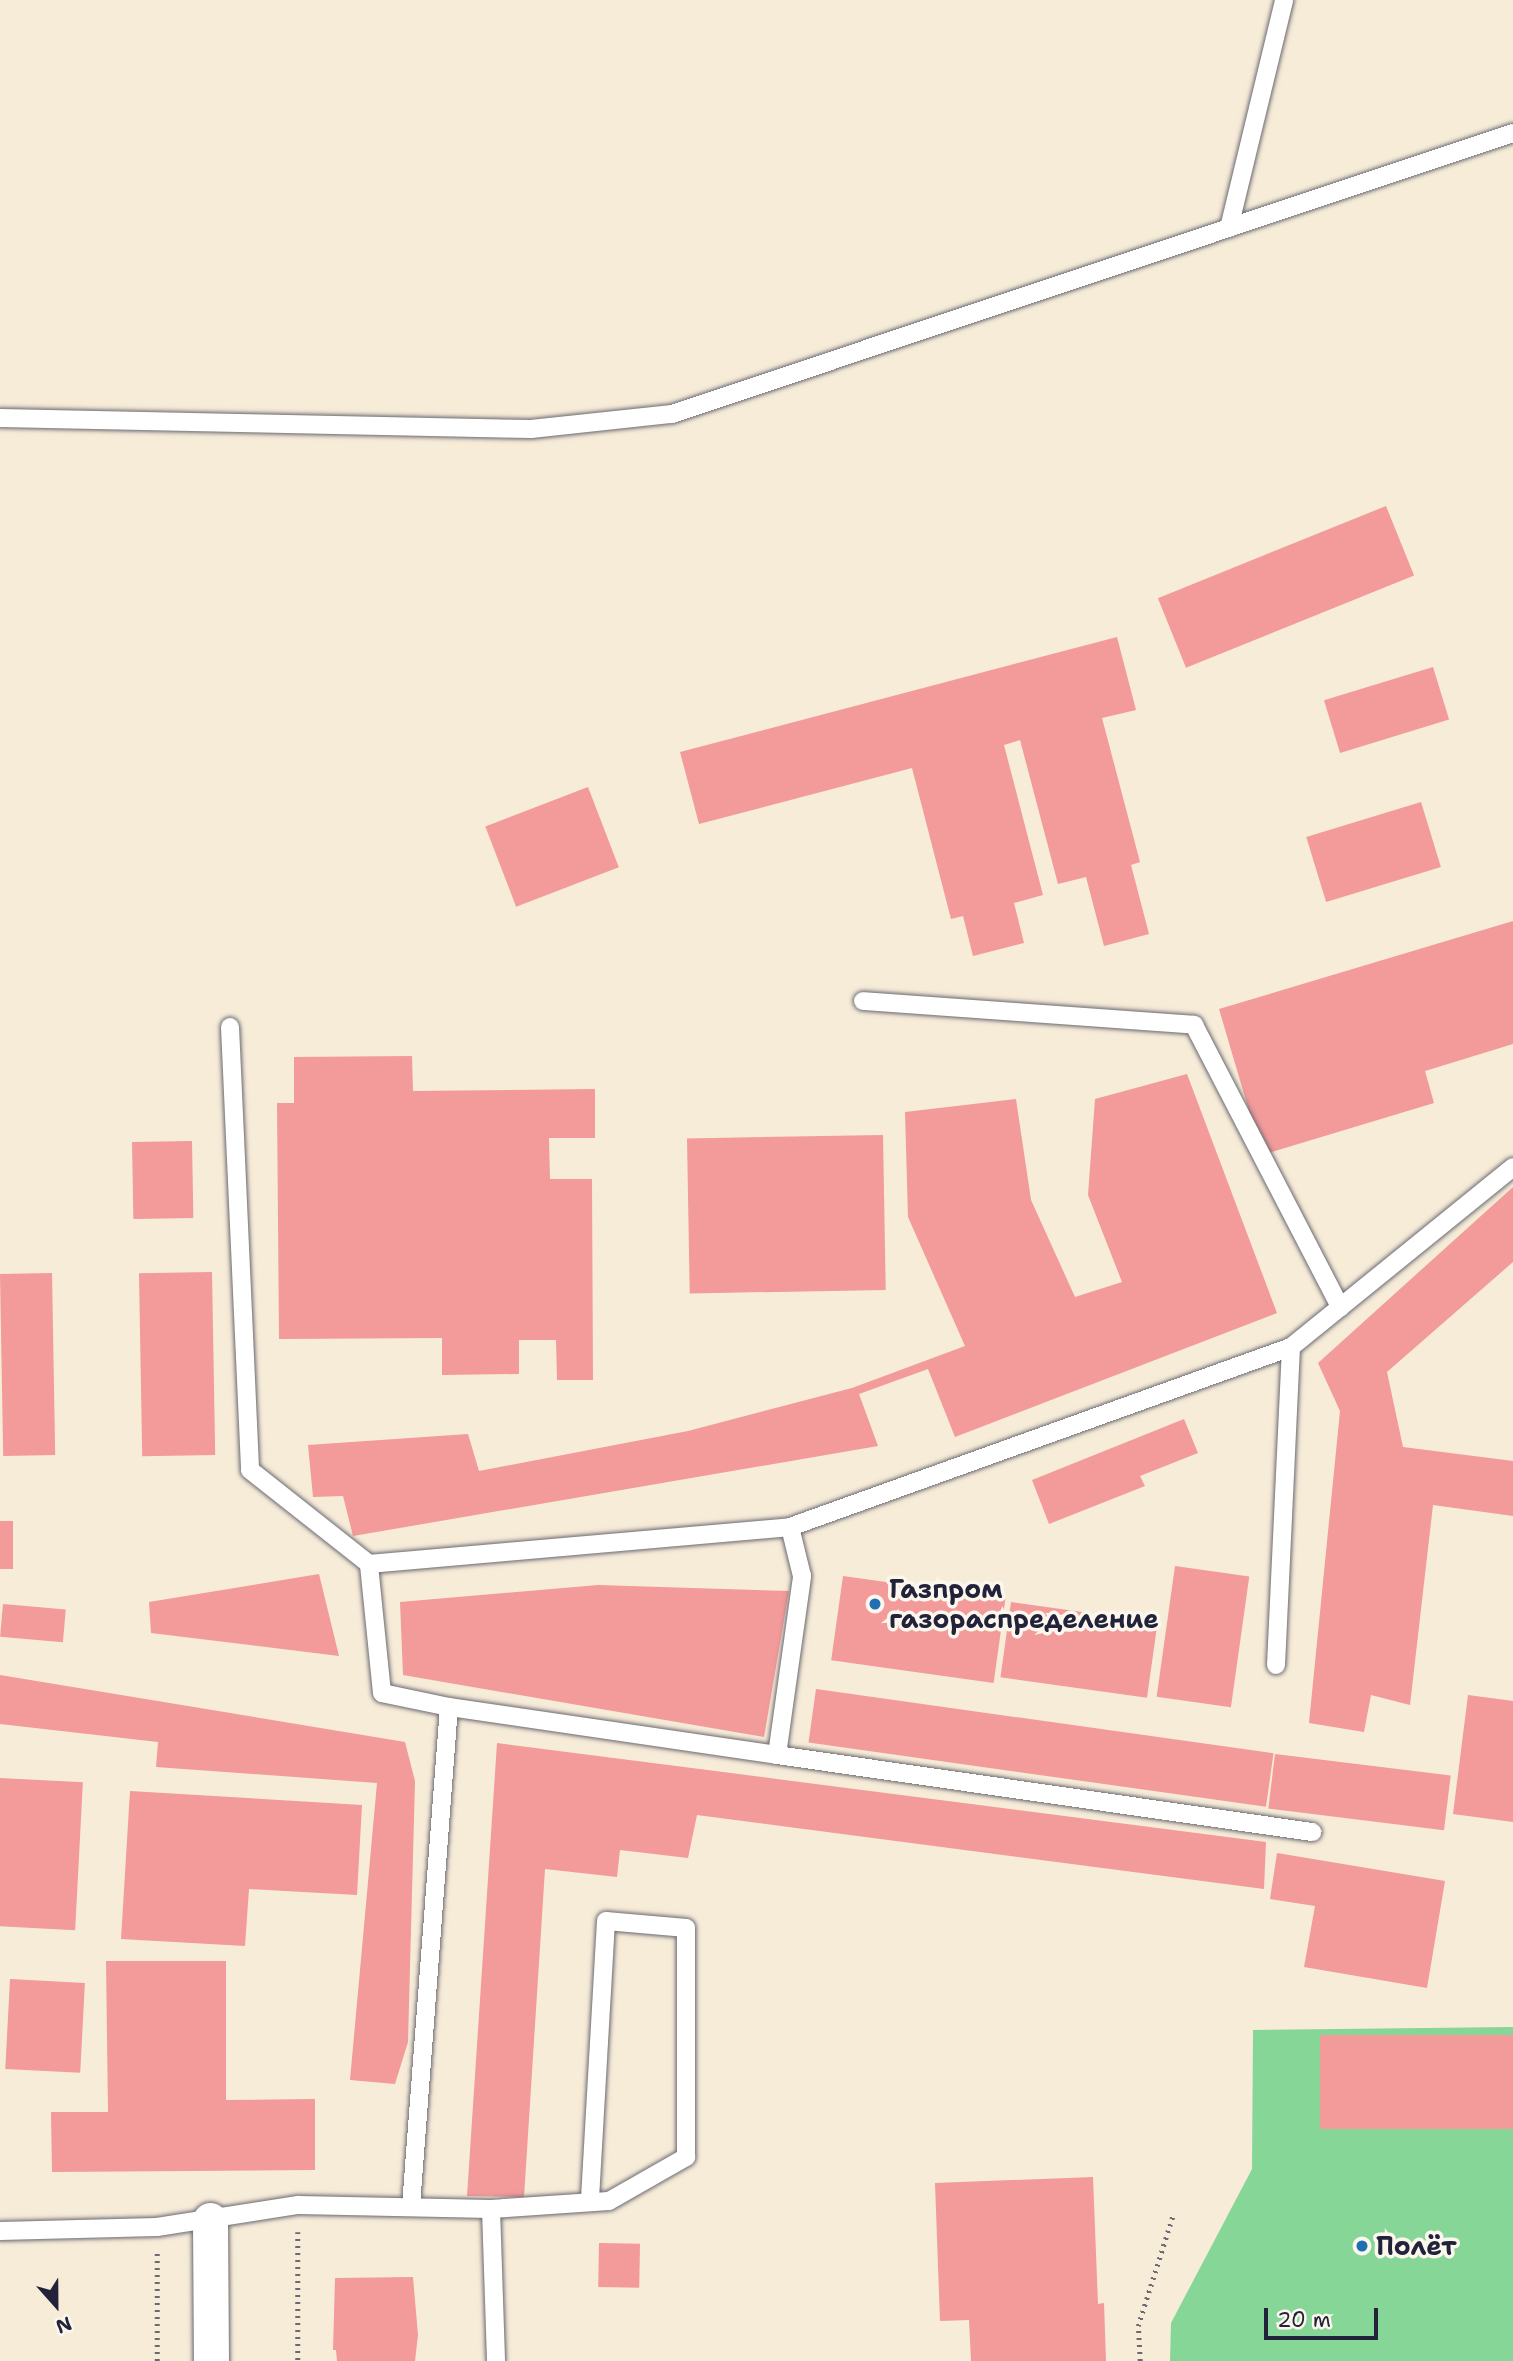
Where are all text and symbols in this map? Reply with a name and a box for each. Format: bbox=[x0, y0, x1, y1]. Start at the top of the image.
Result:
place label: Газпром газораспределение bbox=[889, 1573, 1159, 1634]
marker: Газпром газораспределение bbox=[867, 1596, 883, 1612]
place label: Полёт bbox=[1376, 2230, 1457, 2262]
marker: Полёт bbox=[1354, 2238, 1370, 2254]
north arrow bbox=[21, 2270, 91, 2340]
scale bar bbox=[1268, 2294, 1382, 2338]
text: 20 m bbox=[1277, 2306, 1331, 2334]
text: N bbox=[52, 2311, 75, 2339]

